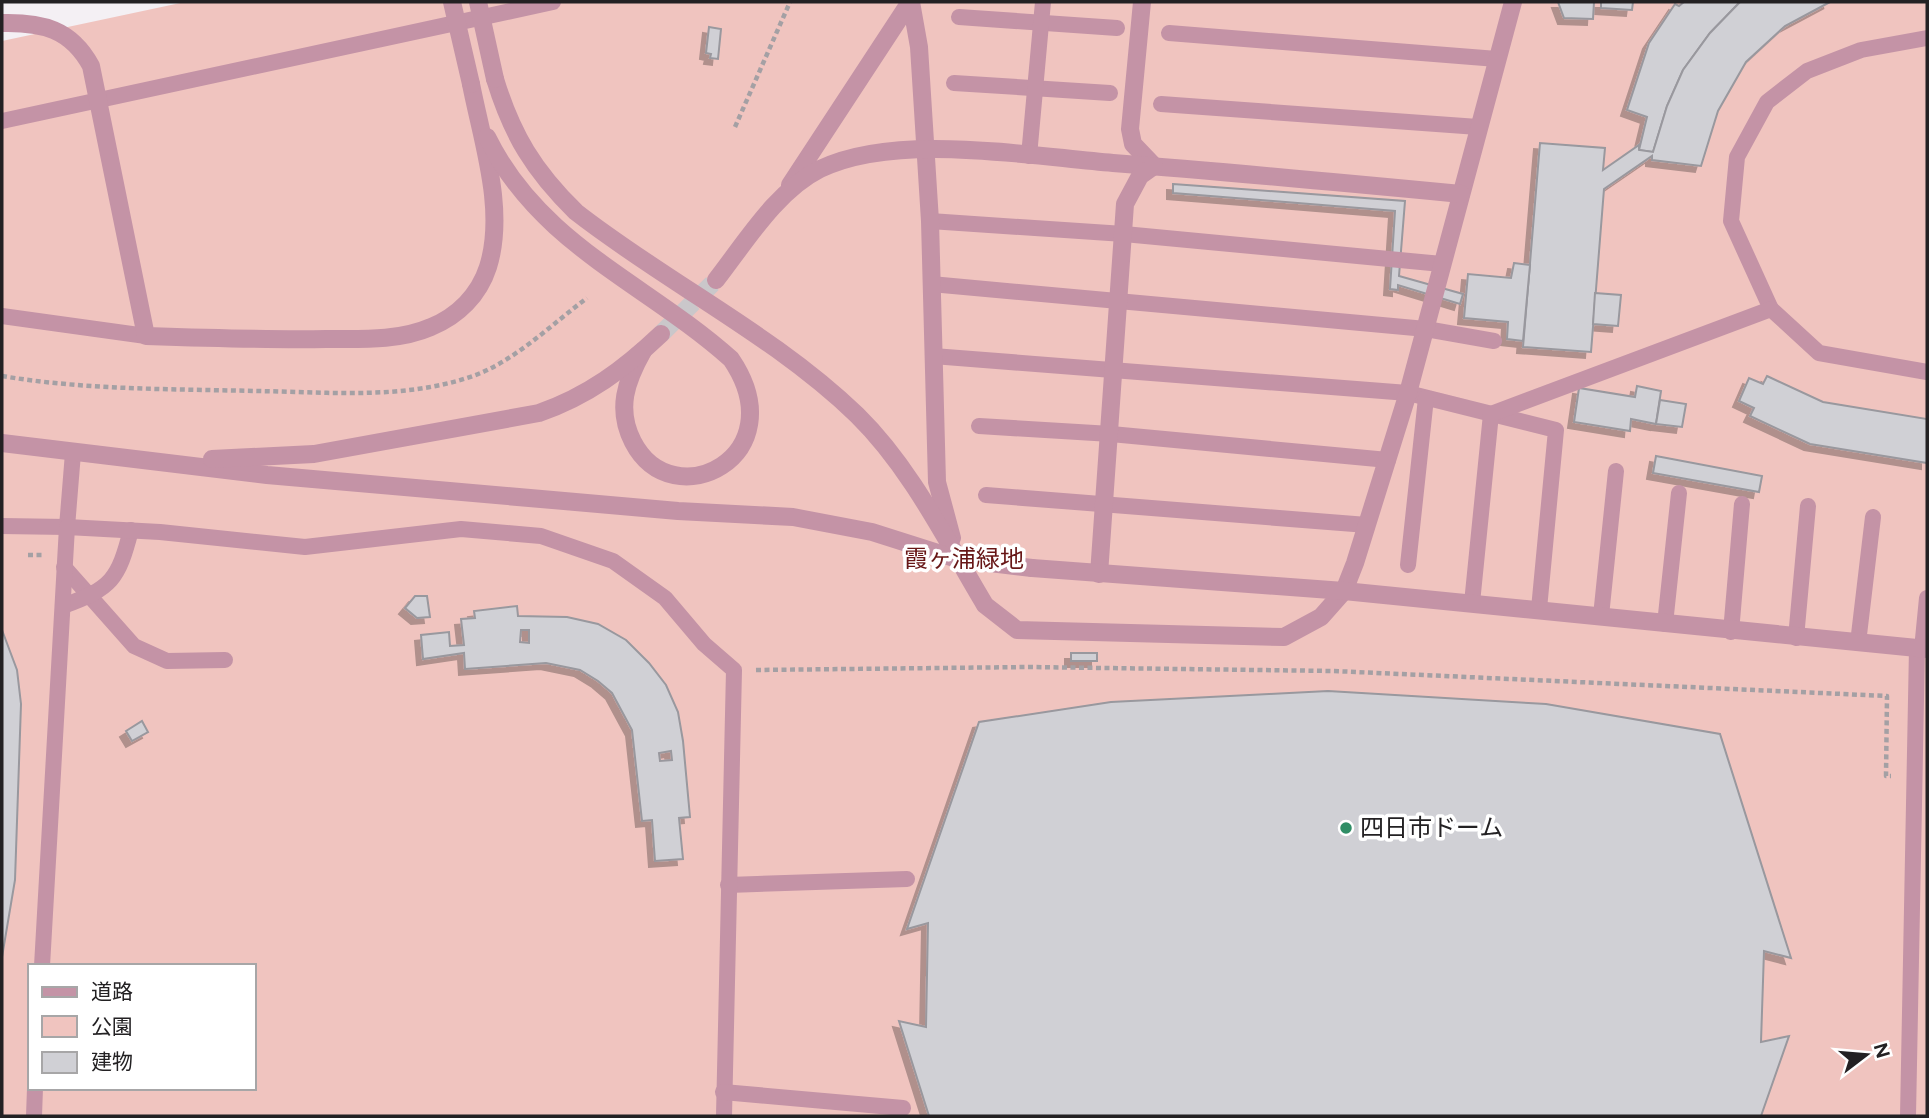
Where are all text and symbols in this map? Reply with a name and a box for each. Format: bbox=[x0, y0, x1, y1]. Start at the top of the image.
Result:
park label: 霞ヶ浦緑地 bbox=[904, 544, 1024, 573]
place label: 四日市ドーム bbox=[1360, 813, 1503, 842]
marker: 四日市ドーム bbox=[1338, 820, 1354, 836]
legend bbox=[28, 964, 256, 1090]
text: 道路 bbox=[91, 979, 133, 1004]
text: 公園 bbox=[91, 1014, 133, 1039]
north arrow bbox=[1831, 1020, 1901, 1090]
text: N bbox=[1869, 1040, 1895, 1061]
text: 建物 bbox=[91, 1049, 133, 1074]

